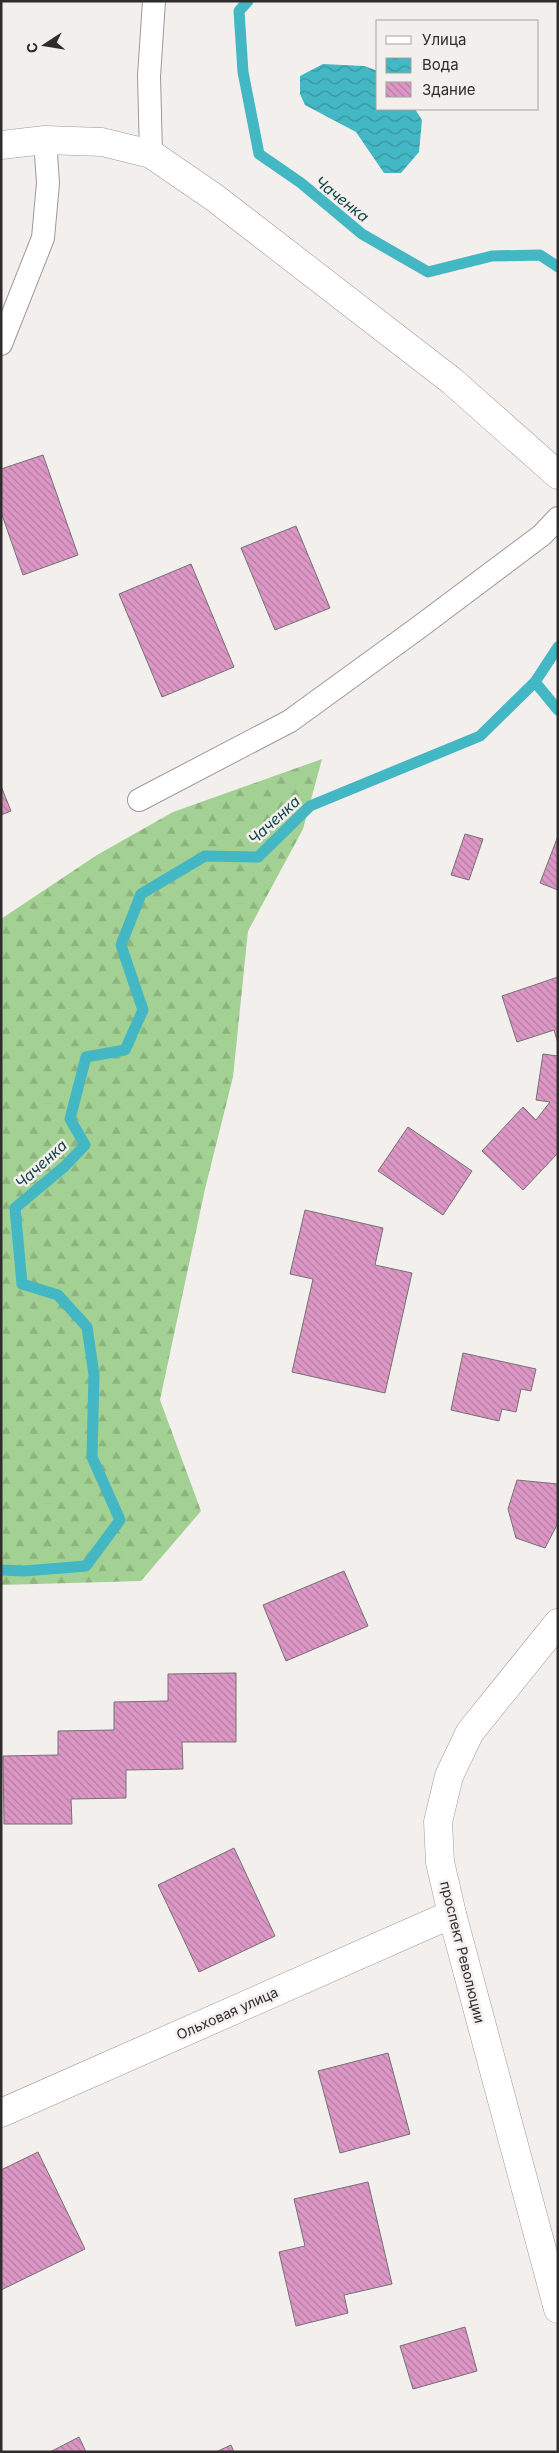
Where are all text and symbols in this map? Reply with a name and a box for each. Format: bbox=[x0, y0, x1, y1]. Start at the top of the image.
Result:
north arrow bbox=[20, 20, 70, 70]
legend bbox=[376, 20, 539, 110]
text: Улица bbox=[422, 30, 466, 49]
text: С bbox=[22, 41, 41, 55]
text: Вода bbox=[422, 55, 459, 74]
text: Здание bbox=[422, 80, 476, 99]
water label: Чаченка bbox=[311, 172, 373, 226]
water label: Чаченка bbox=[244, 792, 304, 848]
water label: Чаченка bbox=[11, 1136, 71, 1192]
street label: проспект Революции bbox=[437, 1879, 489, 2025]
street label: Ольховая улица bbox=[174, 1983, 280, 2043]

